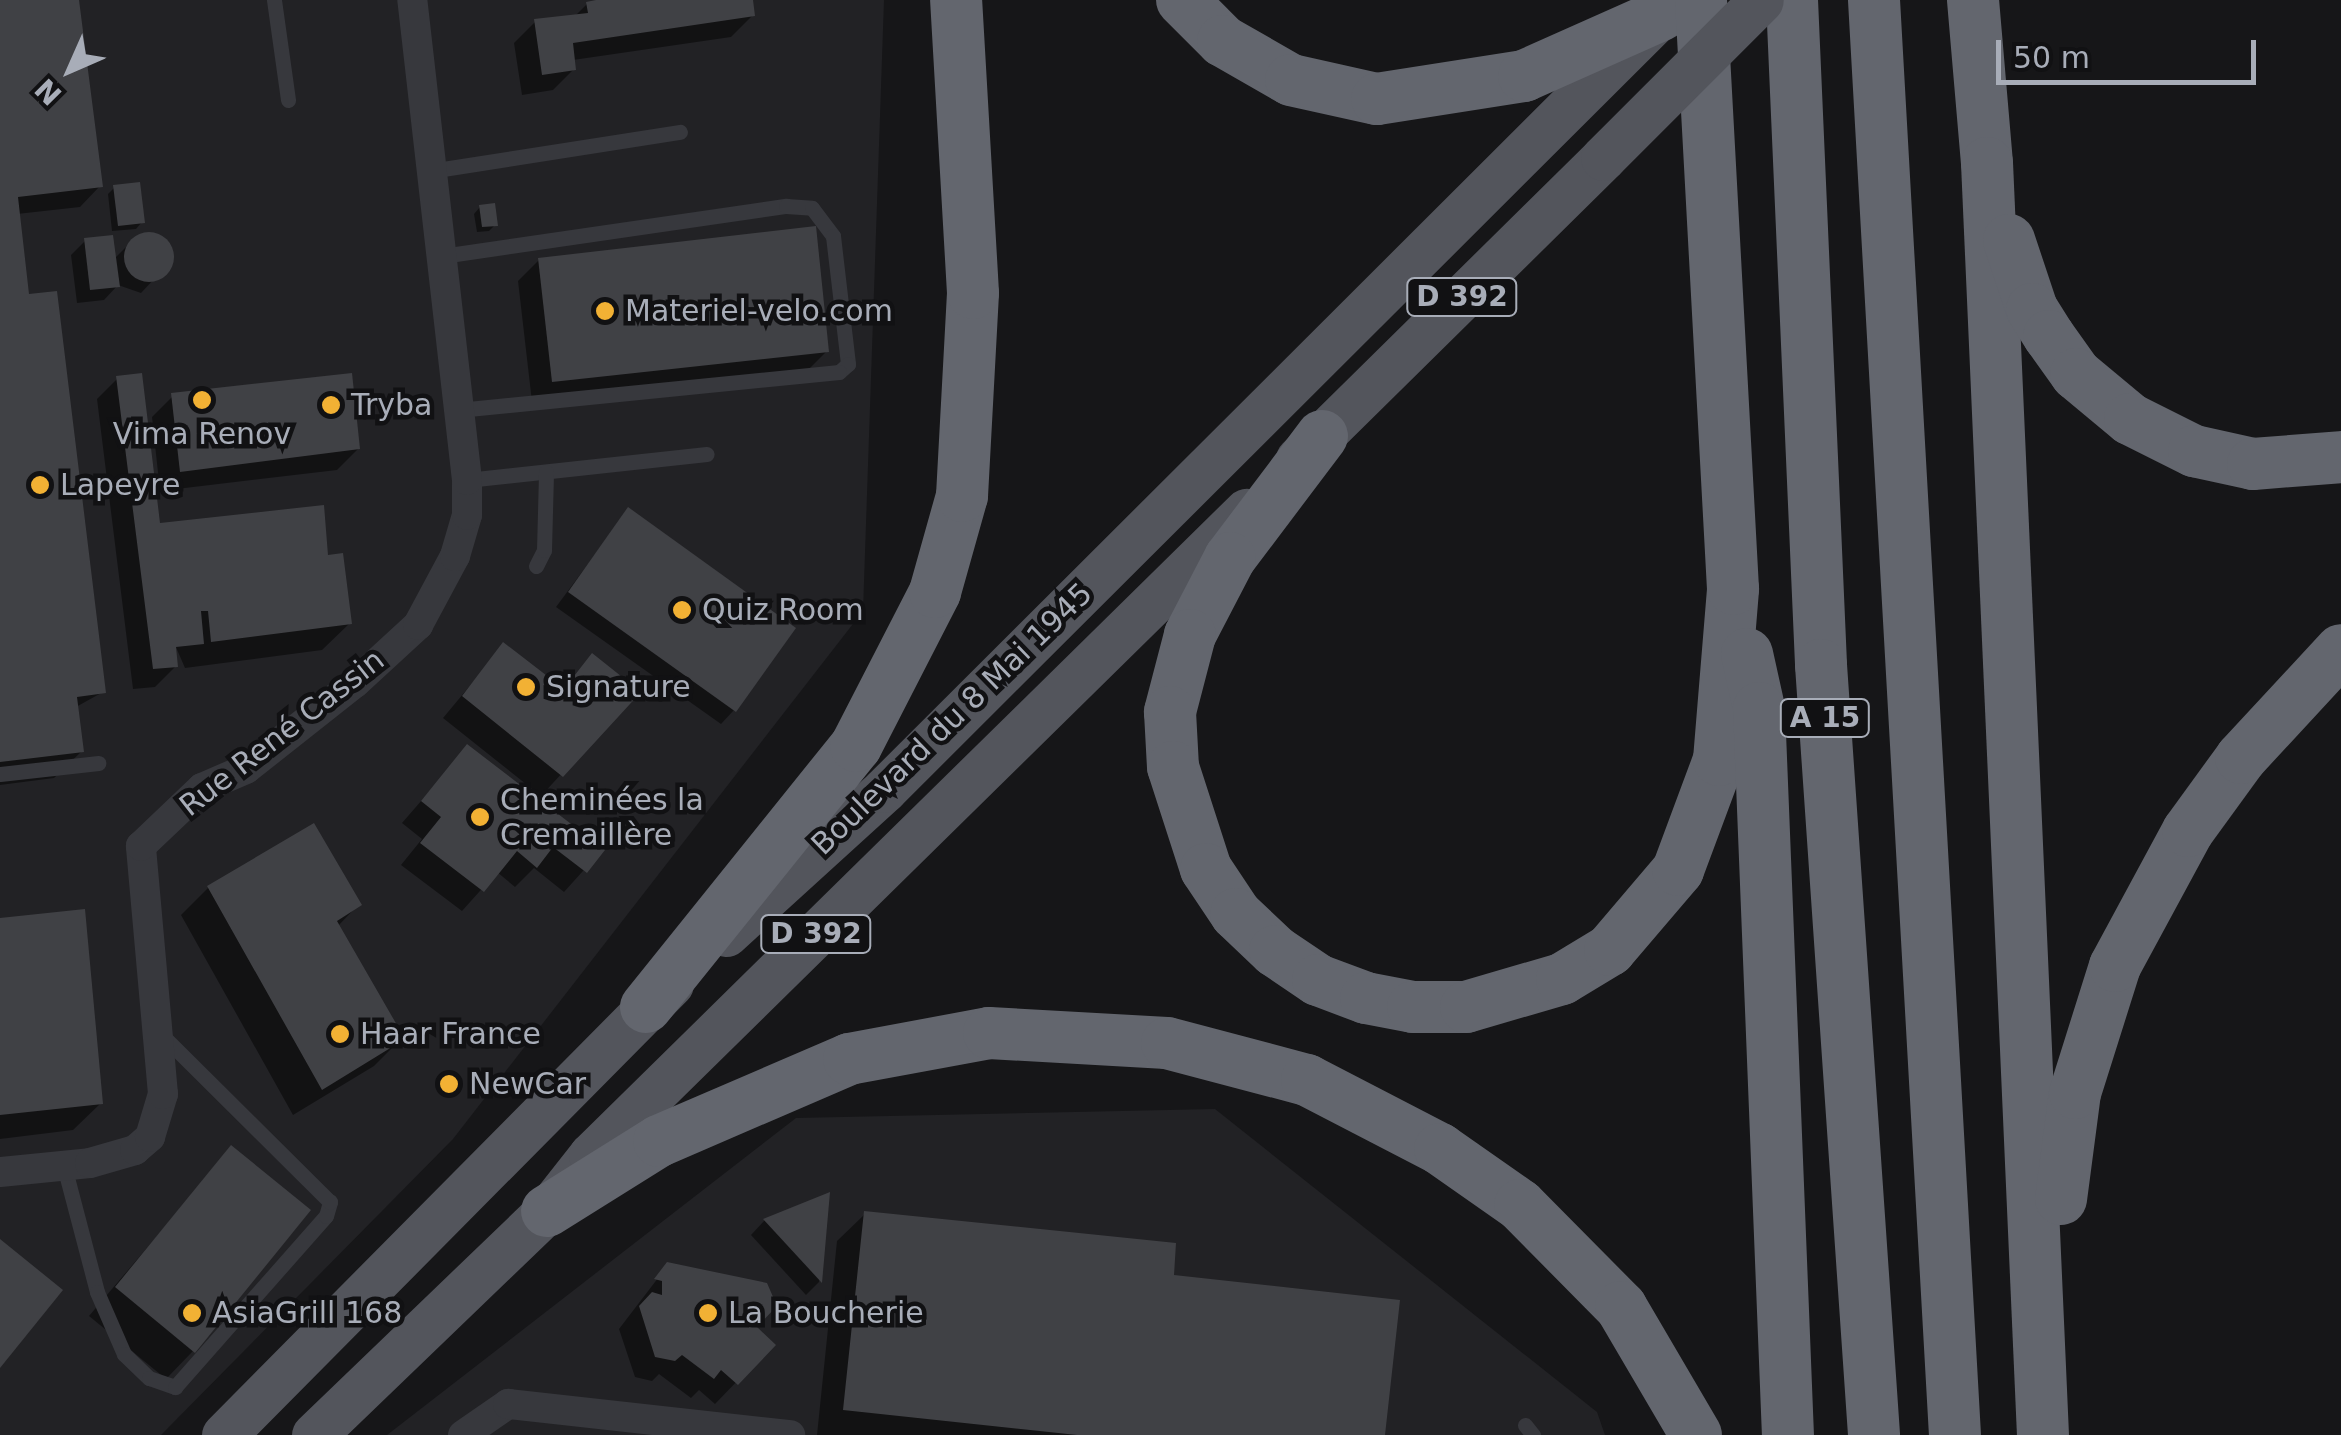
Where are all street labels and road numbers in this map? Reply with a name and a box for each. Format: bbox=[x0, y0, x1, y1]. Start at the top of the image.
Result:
road number: D 392 bbox=[1404, 274, 1520, 320]
street label: Boulevard du 8 Mai 1945 bbox=[804, 575, 1100, 863]
street label: Rue René Cassin bbox=[173, 642, 391, 824]
road number: A 15 bbox=[1778, 695, 1872, 741]
road number: D 392 bbox=[758, 911, 874, 957]

